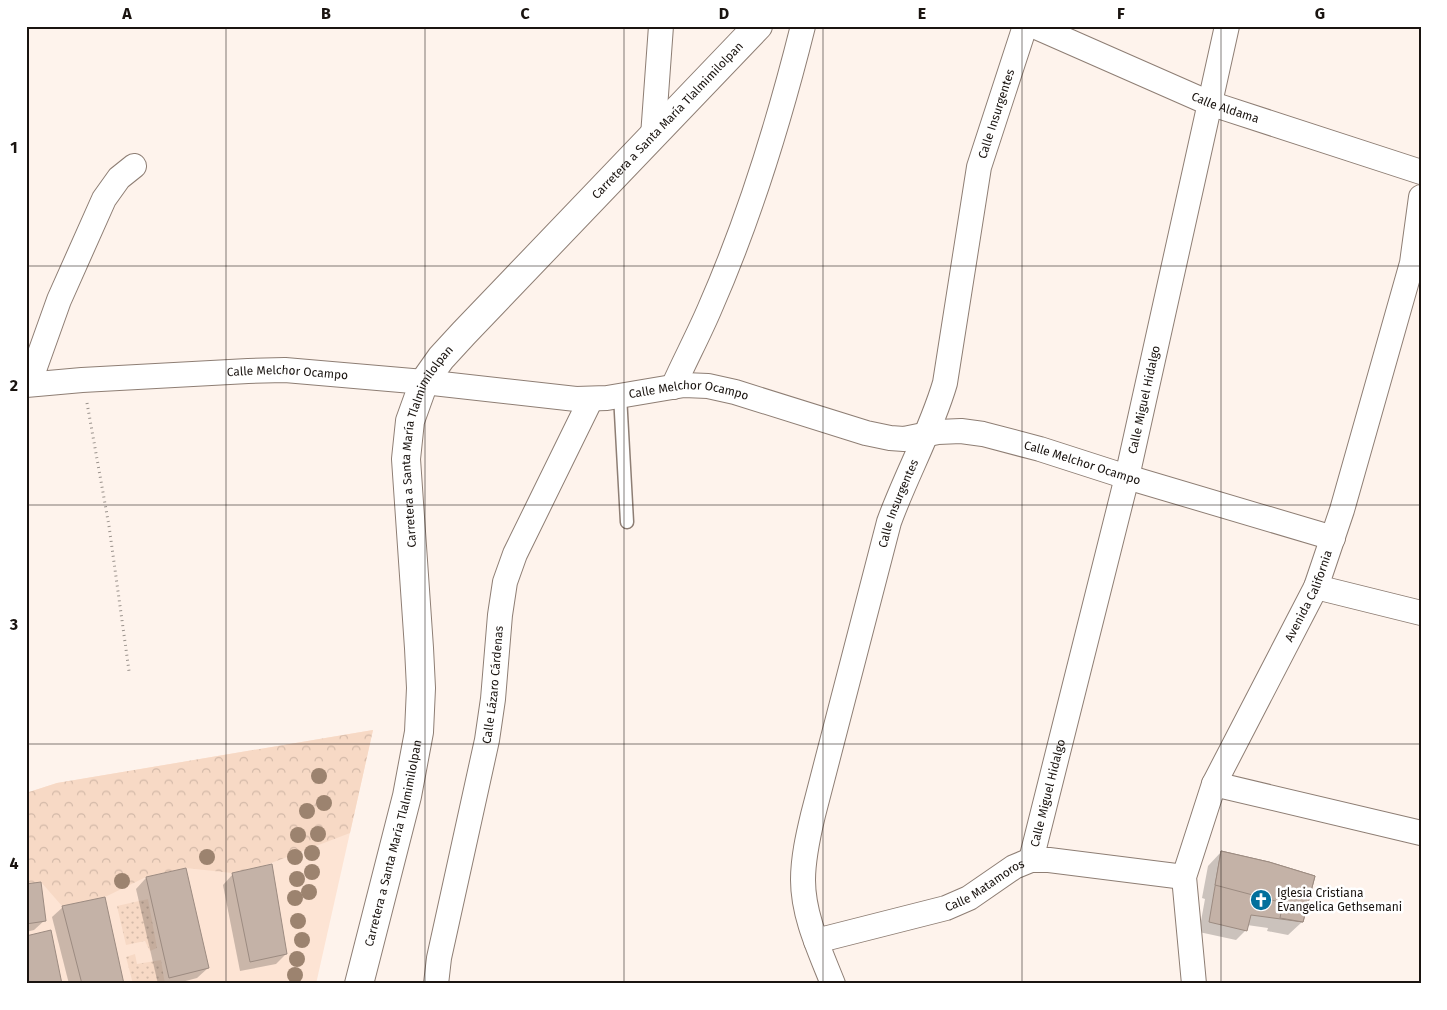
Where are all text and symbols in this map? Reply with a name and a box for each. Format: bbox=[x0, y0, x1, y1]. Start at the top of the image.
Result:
text: A bbox=[121, 4, 132, 23]
text: B bbox=[321, 4, 331, 23]
text: C bbox=[520, 4, 530, 23]
text: D bbox=[719, 4, 729, 23]
text: E bbox=[918, 4, 926, 23]
text: F bbox=[1117, 4, 1125, 23]
text: G bbox=[1315, 4, 1325, 23]
street label: Carretera a Santa María Tlalmimilolpan bbox=[589, 39, 746, 202]
street label: Calle Insurgentes bbox=[975, 67, 1018, 160]
street label: Calle Aldama bbox=[1189, 89, 1261, 126]
text: 1 bbox=[10, 138, 18, 157]
street label: Carretera a Santa María Tlalmimilolpan bbox=[399, 343, 456, 548]
street label: Calle Miguel Hidalgo bbox=[1125, 344, 1163, 455]
street label: Calle Melchor Ocampo bbox=[226, 363, 349, 382]
text: 2 bbox=[10, 376, 18, 395]
street label: Calle Melchor Ocampo bbox=[628, 378, 751, 403]
street label: Calle Melchor Ocampo bbox=[1022, 438, 1142, 488]
street label: Calle Insurgentes bbox=[876, 457, 921, 549]
street label: Avenida California bbox=[1282, 548, 1335, 644]
text: 3 bbox=[9, 615, 18, 634]
street label: Calle Lázaro Cárdenas bbox=[479, 625, 506, 745]
street label: Calle Miguel Hidalgo bbox=[1028, 738, 1068, 848]
street label: Carretera a Santa María Tlalmimilolpan bbox=[362, 739, 424, 948]
text: 4 bbox=[9, 854, 19, 873]
street label: Calle Matamoros bbox=[943, 856, 1027, 915]
place label: Iglesia Cristiana Evangelica Gethsemani bbox=[1277, 886, 1402, 914]
church icon: Iglesia Cristiana Evangelica Gethsemani bbox=[1249, 888, 1273, 912]

